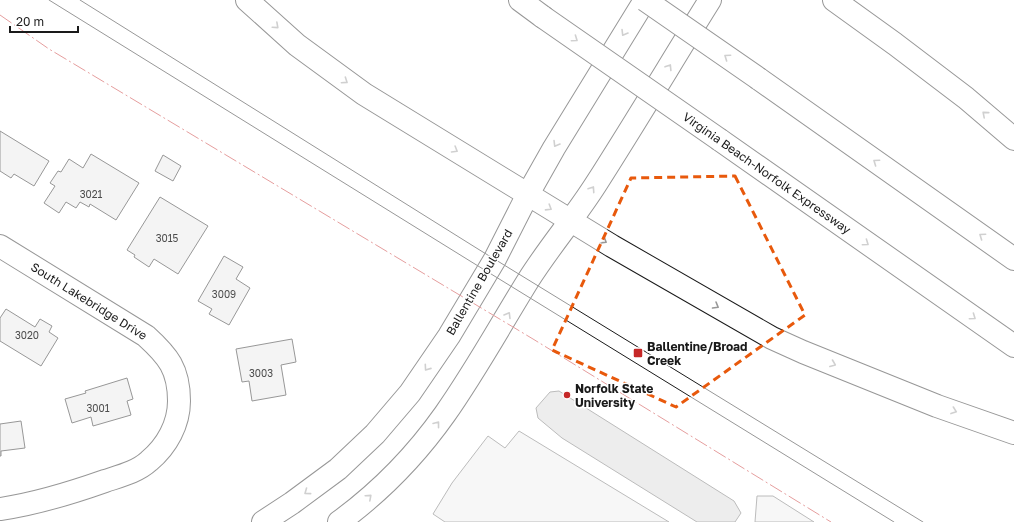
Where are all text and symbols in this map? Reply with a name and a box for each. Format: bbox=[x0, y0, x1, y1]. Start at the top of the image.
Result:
scale bar bbox=[10, 8, 78, 34]
text: 20 m bbox=[16, 14, 44, 29]
one-way arrow bbox=[271, 22, 279, 29]
one-way arrow bbox=[621, 29, 629, 36]
one-way arrow bbox=[571, 34, 578, 41]
one-way arrow bbox=[724, 55, 731, 62]
one-way arrow bbox=[664, 64, 671, 71]
one-way arrow bbox=[341, 76, 348, 84]
street label: Virginia Beach-Norfolk Expressway bbox=[680, 109, 854, 237]
one-way arrow bbox=[982, 111, 989, 118]
one-way arrow bbox=[554, 140, 561, 147]
one-way arrow bbox=[451, 145, 458, 152]
one-way arrow bbox=[873, 160, 880, 167]
one-way arrow bbox=[588, 186, 595, 193]
house number: 3021 bbox=[80, 188, 102, 200]
one-way arrow bbox=[545, 203, 552, 210]
street label: Ballentine Boulevard bbox=[443, 226, 515, 338]
house number: 3015 bbox=[156, 232, 179, 244]
one-way arrow bbox=[979, 233, 986, 241]
one-way arrow bbox=[600, 237, 607, 244]
one-way arrow bbox=[862, 238, 869, 245]
street label: South Lakebridge Drive bbox=[28, 259, 150, 343]
house number: 3009 bbox=[212, 288, 236, 300]
one-way arrow bbox=[712, 302, 719, 309]
one-way arrow bbox=[503, 312, 510, 319]
one-way arrow bbox=[969, 312, 976, 320]
house number: 3020 bbox=[15, 329, 39, 341]
place label: Ballentine/Broad Creek bbox=[647, 339, 747, 368]
marker: Ballentine/Broad Creek bbox=[632, 347, 644, 359]
one-way arrow bbox=[828, 359, 836, 367]
one-way arrow bbox=[424, 364, 432, 371]
house number: 3003 bbox=[249, 367, 273, 379]
place label: Norfolk State University bbox=[575, 381, 653, 410]
marker: Norfolk State University bbox=[562, 390, 572, 400]
house number: 3001 bbox=[86, 402, 110, 414]
one-way arrow bbox=[950, 407, 957, 415]
one-way arrow bbox=[433, 421, 440, 428]
one-way arrow bbox=[304, 487, 311, 494]
one-way arrow bbox=[364, 494, 372, 502]

